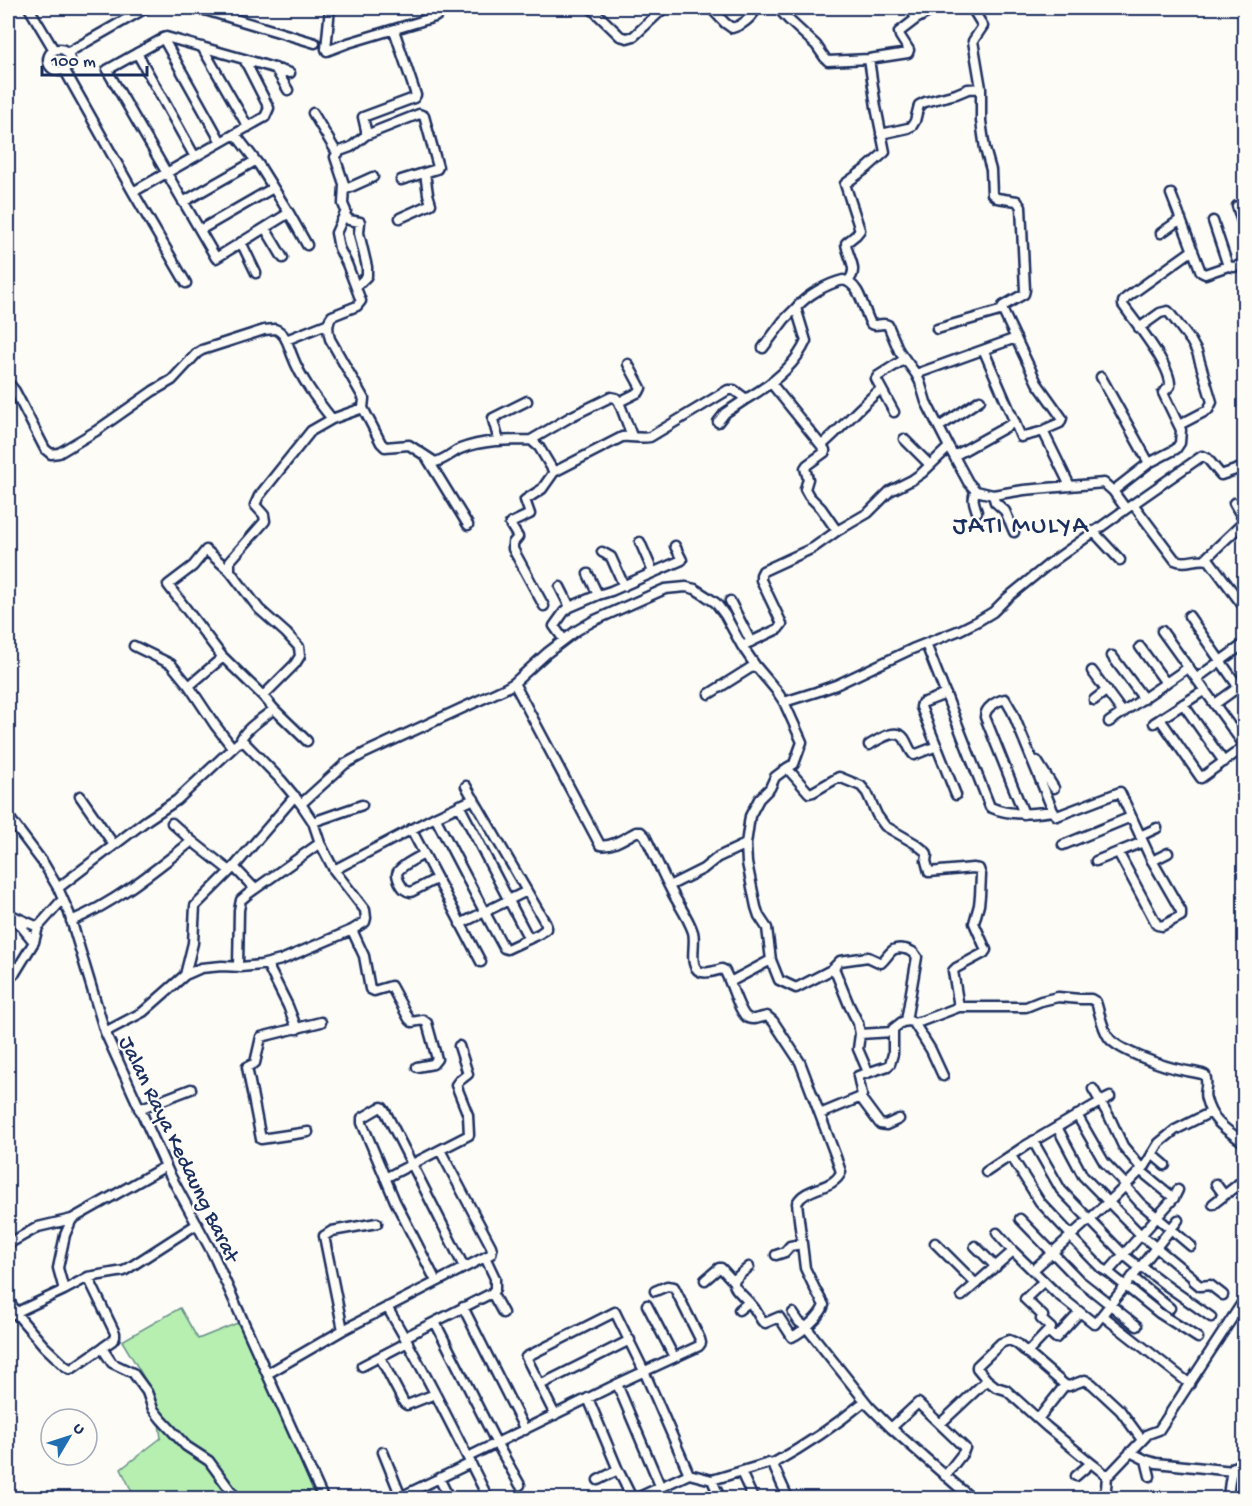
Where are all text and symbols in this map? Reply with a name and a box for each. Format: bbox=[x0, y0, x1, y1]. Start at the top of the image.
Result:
scale bar bbox=[42, 39, 147, 77]
text: 100 m bbox=[50, 52, 96, 73]
district label: JATI MULYA bbox=[953, 512, 1089, 543]
street label: Jalan Raya Kedaung Barat bbox=[111, 1033, 244, 1269]
north arrow bbox=[39, 1407, 99, 1467]
text: U bbox=[68, 1420, 89, 1440]

